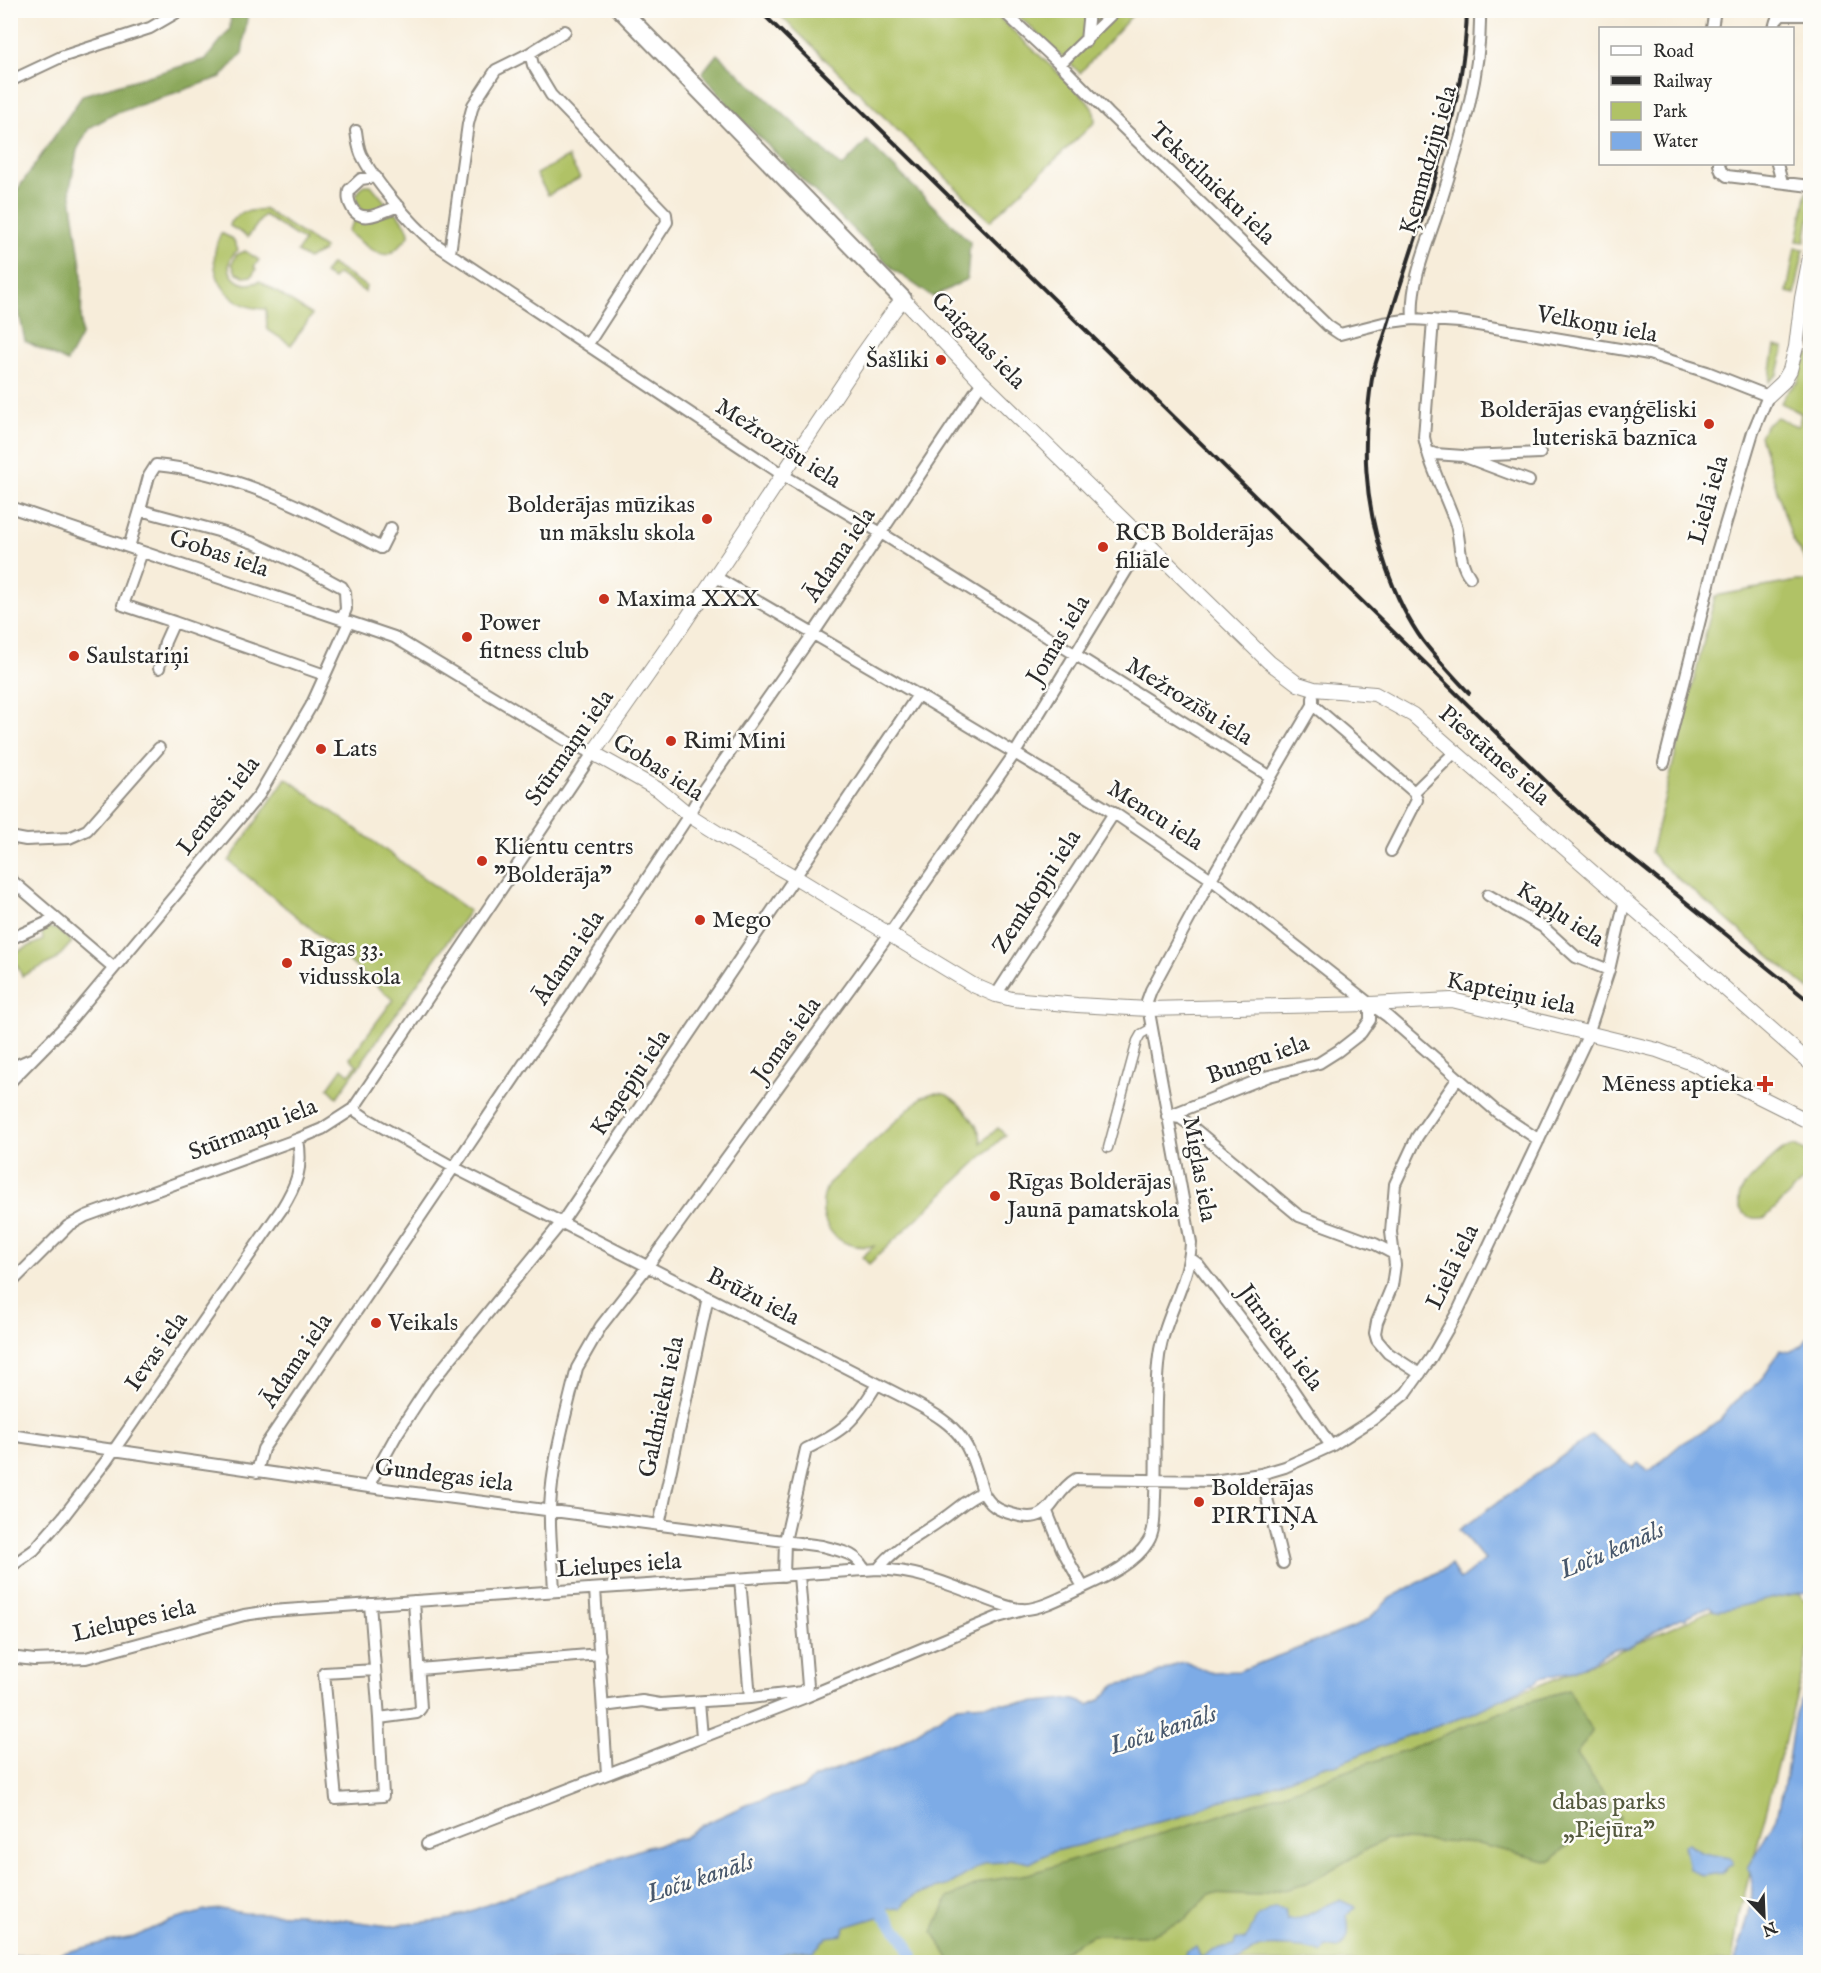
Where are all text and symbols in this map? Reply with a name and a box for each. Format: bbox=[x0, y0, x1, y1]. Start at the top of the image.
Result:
legend bbox=[1599, 27, 1794, 165]
text: Road bbox=[1653, 41, 1694, 64]
text: Railway bbox=[1653, 71, 1712, 94]
street label: Ķemmdziju iela bbox=[1393, 81, 1465, 238]
text: Park bbox=[1653, 101, 1688, 124]
street label: Tekstilnieku iela bbox=[1142, 116, 1282, 252]
text: Water bbox=[1653, 131, 1698, 154]
street label: Gaigalas iela bbox=[924, 286, 1033, 397]
street label: Velkoņu iela bbox=[1533, 299, 1660, 351]
place label: Šašliki bbox=[866, 345, 929, 376]
marker: Šašliki bbox=[934, 353, 948, 367]
street label: Mežrozīšu iela bbox=[709, 392, 847, 497]
place label: Bolderājas evaņģēliski luteriskā baznīca bbox=[1480, 395, 1698, 454]
marker: Bolderājas evaņģēliski luteriskā baznīca bbox=[1702, 417, 1716, 431]
street label: Lielā iela bbox=[1682, 451, 1737, 548]
place label: Bolderājas mūzikas un mākslu skola bbox=[507, 490, 696, 549]
street label: Ādama iela bbox=[796, 501, 883, 609]
marker: Bolderājas mūzikas un mākslu skola bbox=[700, 512, 714, 526]
place label: RCB Bolderājas filiāle bbox=[1115, 518, 1274, 577]
street label: Gobas iela bbox=[165, 523, 273, 586]
marker: RCB Bolderājas filiāle bbox=[1096, 540, 1110, 554]
place label: Maxima XXX bbox=[616, 584, 760, 615]
street label: Jomas iela bbox=[1019, 589, 1098, 693]
marker: Maxima XXX bbox=[597, 592, 611, 606]
place label: Power fitness club bbox=[479, 608, 589, 667]
marker: Power fitness club bbox=[460, 630, 474, 644]
place label: Saulstariņi bbox=[86, 641, 189, 672]
marker: Saulstariņi bbox=[67, 649, 81, 663]
street label: Mežrozīšu iela bbox=[1120, 651, 1259, 754]
street label: Stūrmaņu iela bbox=[519, 683, 622, 812]
street label: Piestātnes iela bbox=[1432, 699, 1557, 813]
place label: Rimi Mini bbox=[683, 726, 786, 757]
street label: Gobas iela bbox=[606, 727, 710, 809]
place label: Lats bbox=[333, 734, 377, 765]
marker: Rimi Mini bbox=[664, 734, 678, 748]
marker: Lats bbox=[314, 742, 328, 756]
street label: Lemešu iela bbox=[170, 749, 268, 862]
street label: Mencu iela bbox=[1101, 773, 1209, 859]
street label: Zemkopju iela bbox=[985, 823, 1089, 960]
place label: Klientu centrs "Bolderāja" bbox=[494, 832, 633, 891]
marker: Klientu centrs "Bolderāja" bbox=[475, 854, 489, 868]
street label: Kapļu iela bbox=[1510, 875, 1610, 955]
street label: Ādama iela bbox=[525, 904, 612, 1012]
place label: Mego bbox=[712, 905, 771, 936]
marker: Mego bbox=[693, 913, 707, 927]
place label: Rīgas 33. vidusskola bbox=[299, 934, 401, 993]
marker: Rīgas 33. vidusskola bbox=[280, 956, 294, 970]
street label: Kapteiņu iela bbox=[1444, 965, 1579, 1023]
street label: Jomas iela bbox=[744, 990, 829, 1092]
street label: Kaņepju iela bbox=[584, 1023, 678, 1142]
street label: Bungu iela bbox=[1203, 1028, 1314, 1092]
place label: Mēness aptieka bbox=[1602, 1069, 1754, 1100]
marker: Mēness aptieka bbox=[1758, 1077, 1772, 1091]
street label: Stūrmaņu iela bbox=[184, 1091, 322, 1169]
street label: Miglas iela bbox=[1174, 1114, 1224, 1225]
place label: Rīgas Bolderājas Jaunā pamatskola bbox=[1004, 1167, 1179, 1226]
marker: Rīgas Bolderājas Jaunā pamatskola bbox=[988, 1189, 1002, 1203]
street label: Lielā iela bbox=[1419, 1219, 1487, 1315]
street label: Brūžu iela bbox=[701, 1260, 805, 1334]
street label: Jūrnieku iela bbox=[1228, 1276, 1330, 1398]
street label: Ievas iela bbox=[118, 1306, 196, 1398]
street label: Ādama iela bbox=[253, 1307, 340, 1415]
place label: Veikals bbox=[387, 1308, 458, 1339]
marker: Veikals bbox=[369, 1316, 383, 1330]
street label: Galdnieku iela bbox=[632, 1333, 692, 1480]
street label: Gundegas iela bbox=[373, 1452, 516, 1500]
place label: Bolderājas PIRTIŅA bbox=[1211, 1473, 1318, 1532]
marker: Bolderājas PIRTIŅA bbox=[1192, 1495, 1206, 1509]
water label: Loču kanāls bbox=[1554, 1513, 1670, 1587]
street label: Lielupes iela bbox=[555, 1546, 683, 1586]
street label: Lielupes iela bbox=[69, 1592, 199, 1650]
water label: Loču kanāls bbox=[1104, 1697, 1221, 1763]
park label: dabas parks „Piejūra” bbox=[1552, 1787, 1666, 1846]
water label: Loču kanāls bbox=[641, 1845, 758, 1911]
north arrow bbox=[1734, 1886, 1794, 1946]
text: N bbox=[1759, 1916, 1780, 1940]

